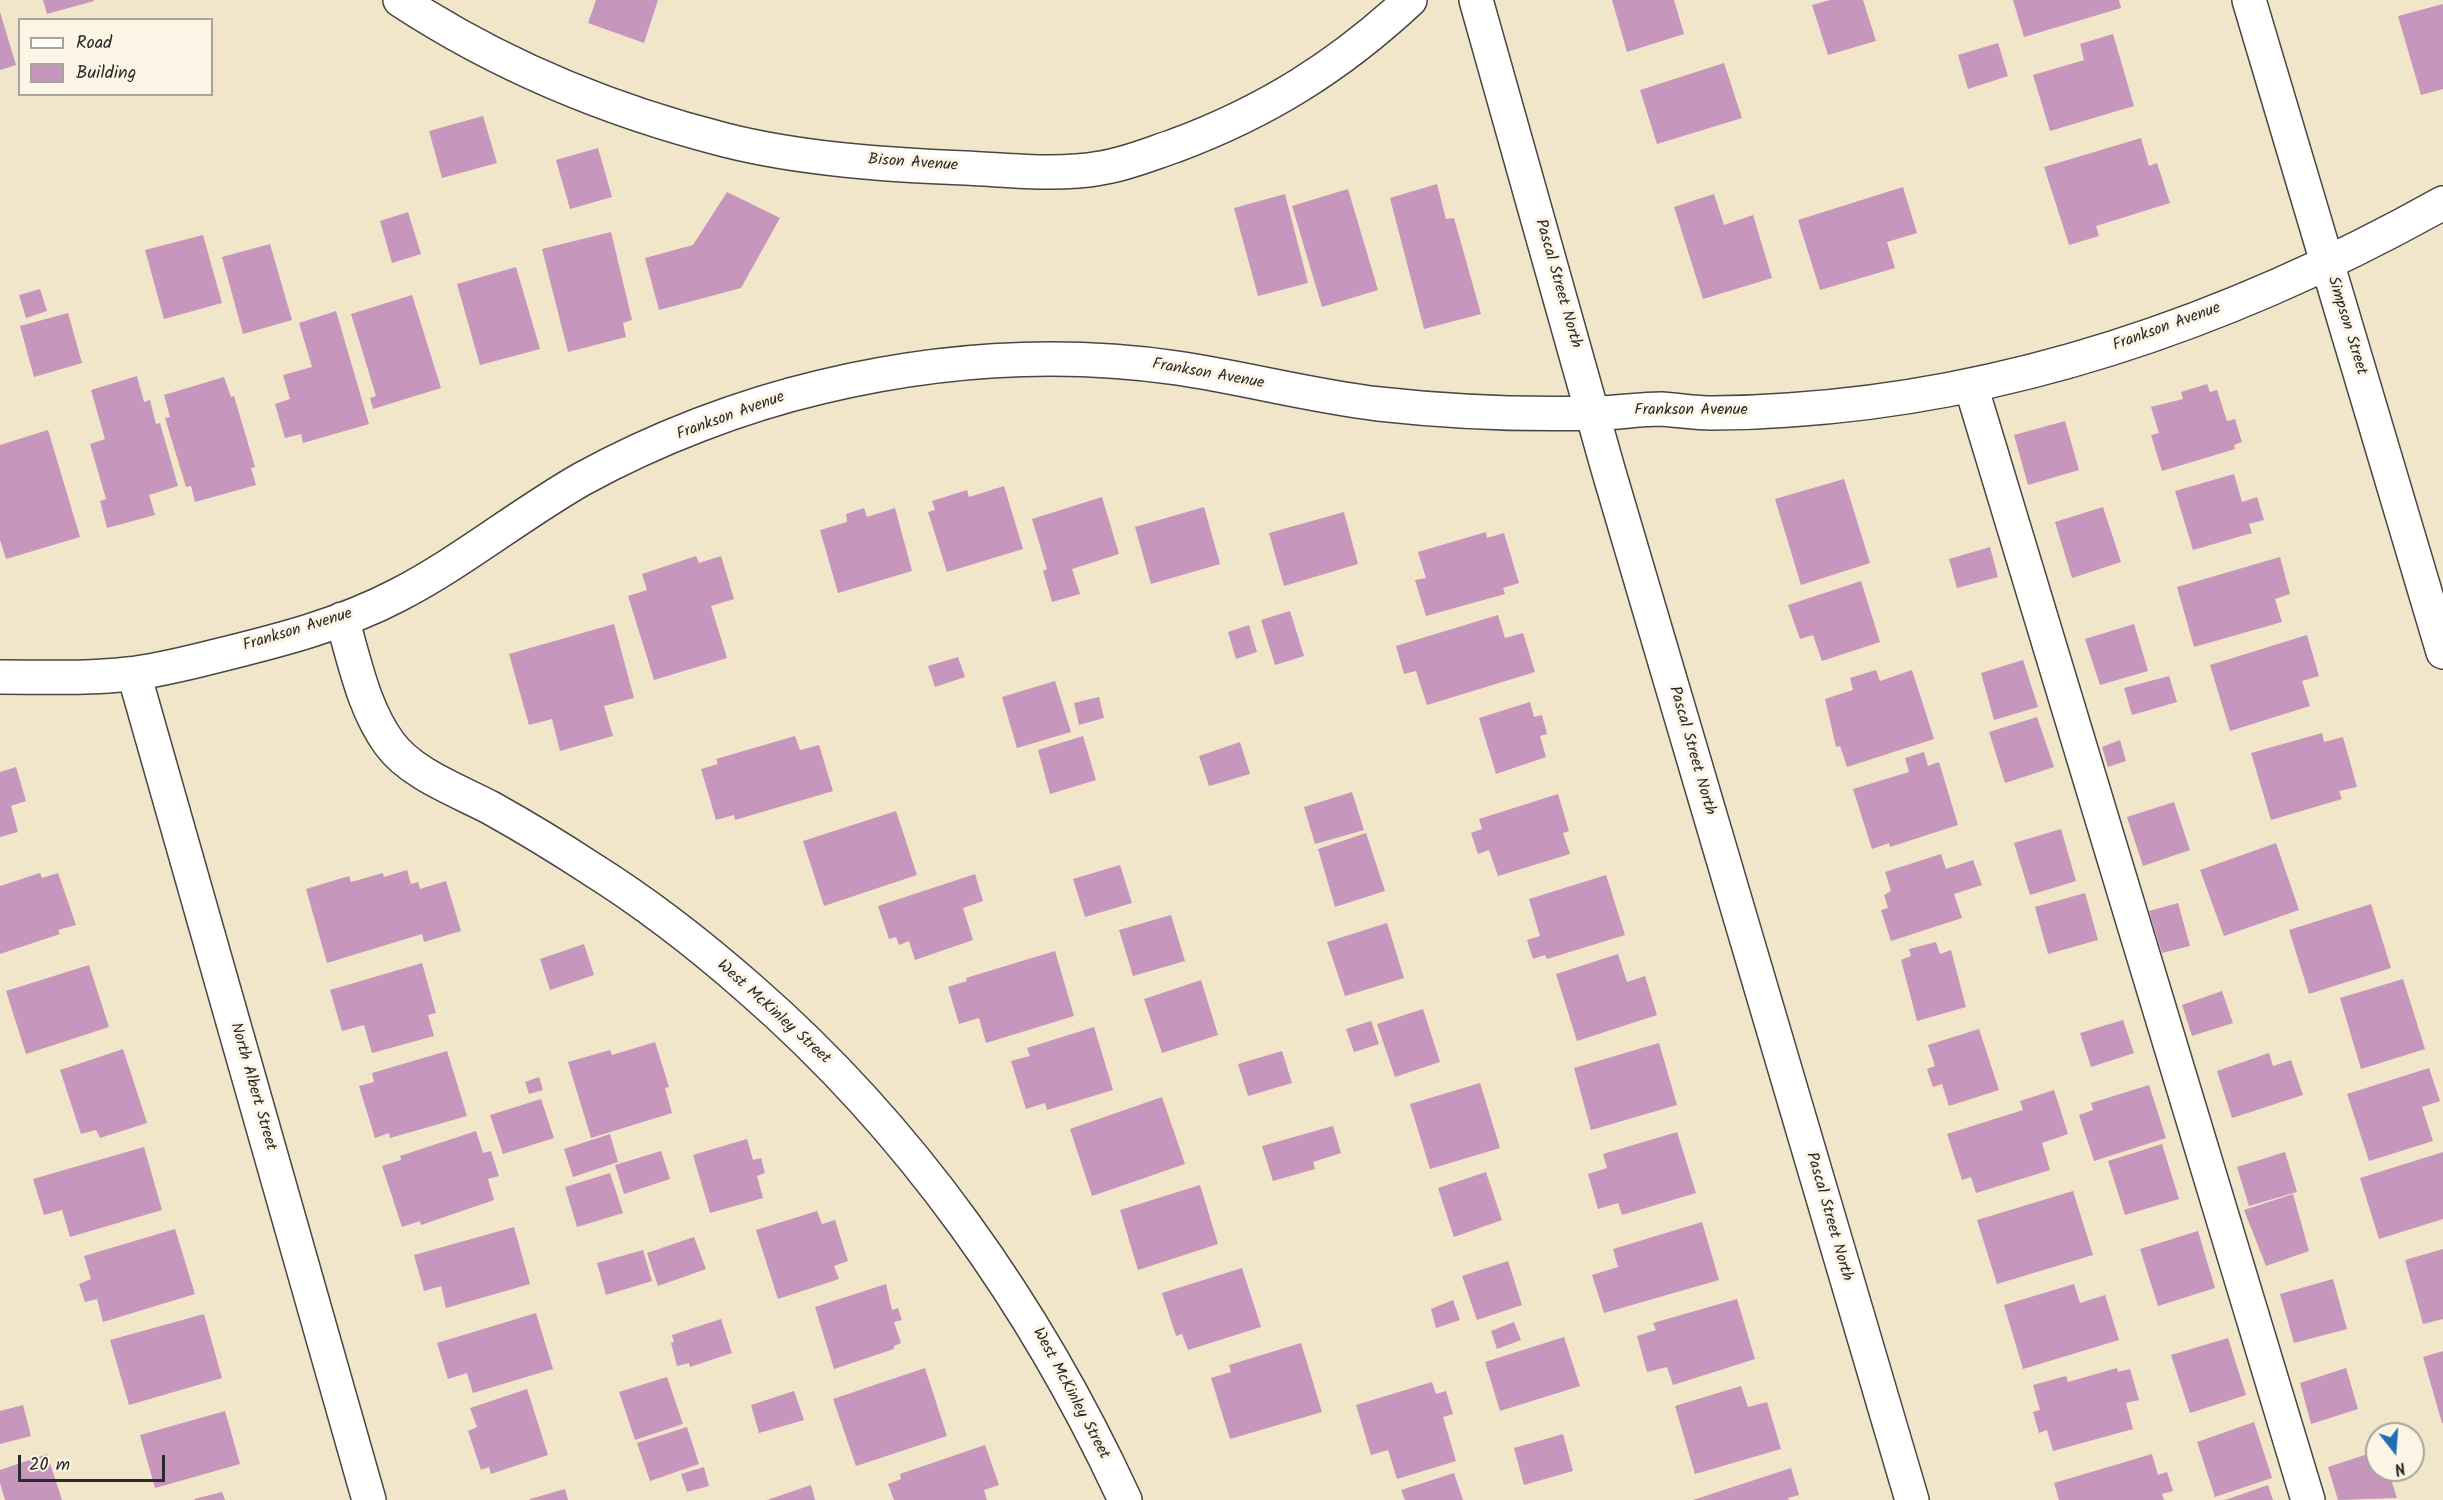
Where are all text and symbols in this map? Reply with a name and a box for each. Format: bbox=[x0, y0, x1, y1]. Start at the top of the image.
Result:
legend bbox=[18, 18, 213, 96]
text: Road bbox=[76, 29, 112, 58]
text: Building bbox=[76, 59, 136, 88]
street label: Bison Avenue bbox=[867, 151, 959, 177]
street label: Pascal Street North bbox=[1529, 217, 1585, 351]
street label: Simpson Street bbox=[2322, 274, 2370, 378]
street label: Frankson Avenue bbox=[2110, 300, 2224, 356]
street label: Frankson Avenue bbox=[1151, 356, 1265, 394]
street label: Frankson Avenue bbox=[674, 389, 788, 445]
street label: Frankson Avenue bbox=[1634, 401, 1748, 421]
street label: Frankson Avenue bbox=[241, 605, 355, 657]
street label: Pascal Street North bbox=[1663, 684, 1719, 818]
street label: West McKinley Street bbox=[712, 957, 834, 1069]
street label: North Albert Street bbox=[225, 1021, 279, 1153]
street label: Pascal Street North bbox=[1800, 1150, 1856, 1284]
street label: West McKinley Street bbox=[1027, 1325, 1113, 1463]
north arrow bbox=[2365, 1422, 2425, 1482]
scale bar bbox=[21, 1443, 168, 1481]
text: 20 m bbox=[29, 1451, 70, 1480]
text: N bbox=[2391, 1454, 2408, 1481]

